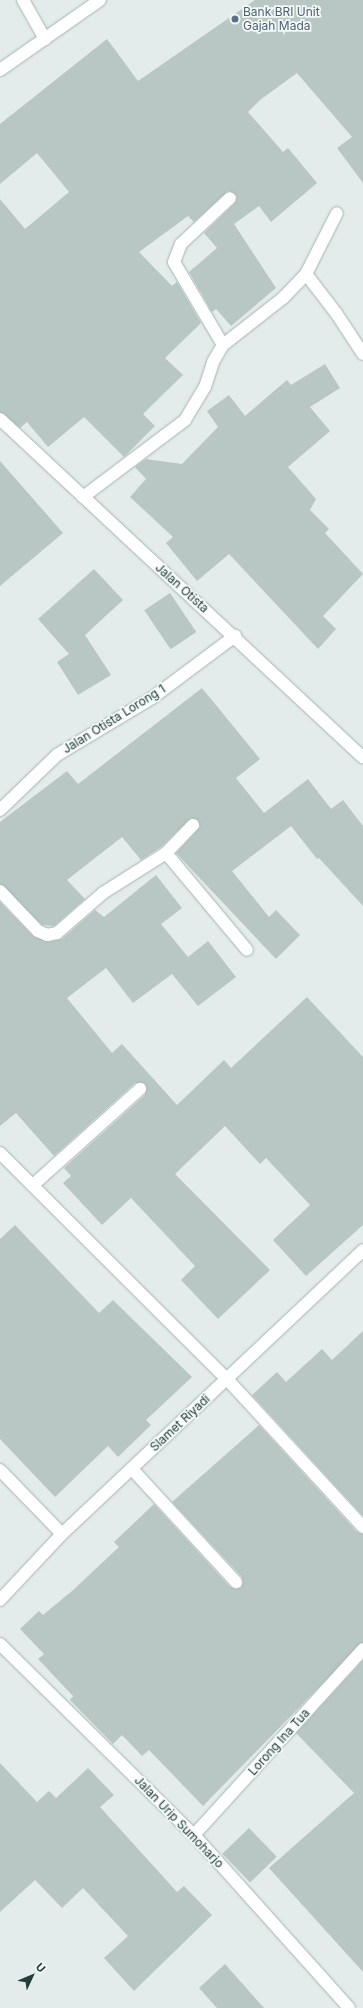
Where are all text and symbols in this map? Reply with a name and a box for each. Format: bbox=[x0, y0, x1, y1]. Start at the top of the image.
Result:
place label: Bank BRI Unit Gajah Mada bbox=[243, 5, 320, 33]
marker: Bank BRI Unit Gajah Mada bbox=[230, 14, 240, 24]
street label: Jalan Otista bbox=[152, 560, 212, 616]
street label: Jalan Otista Lorong 1 bbox=[60, 682, 168, 756]
street label: Slamet Riyadi bbox=[147, 1392, 213, 1454]
street label: Lorong Ina Tua bbox=[245, 1706, 313, 1778]
street label: Jalan Urip Sumoharjo bbox=[131, 1773, 227, 1871]
north arrow bbox=[12, 1956, 52, 1996]
text: U bbox=[33, 1960, 48, 1975]

